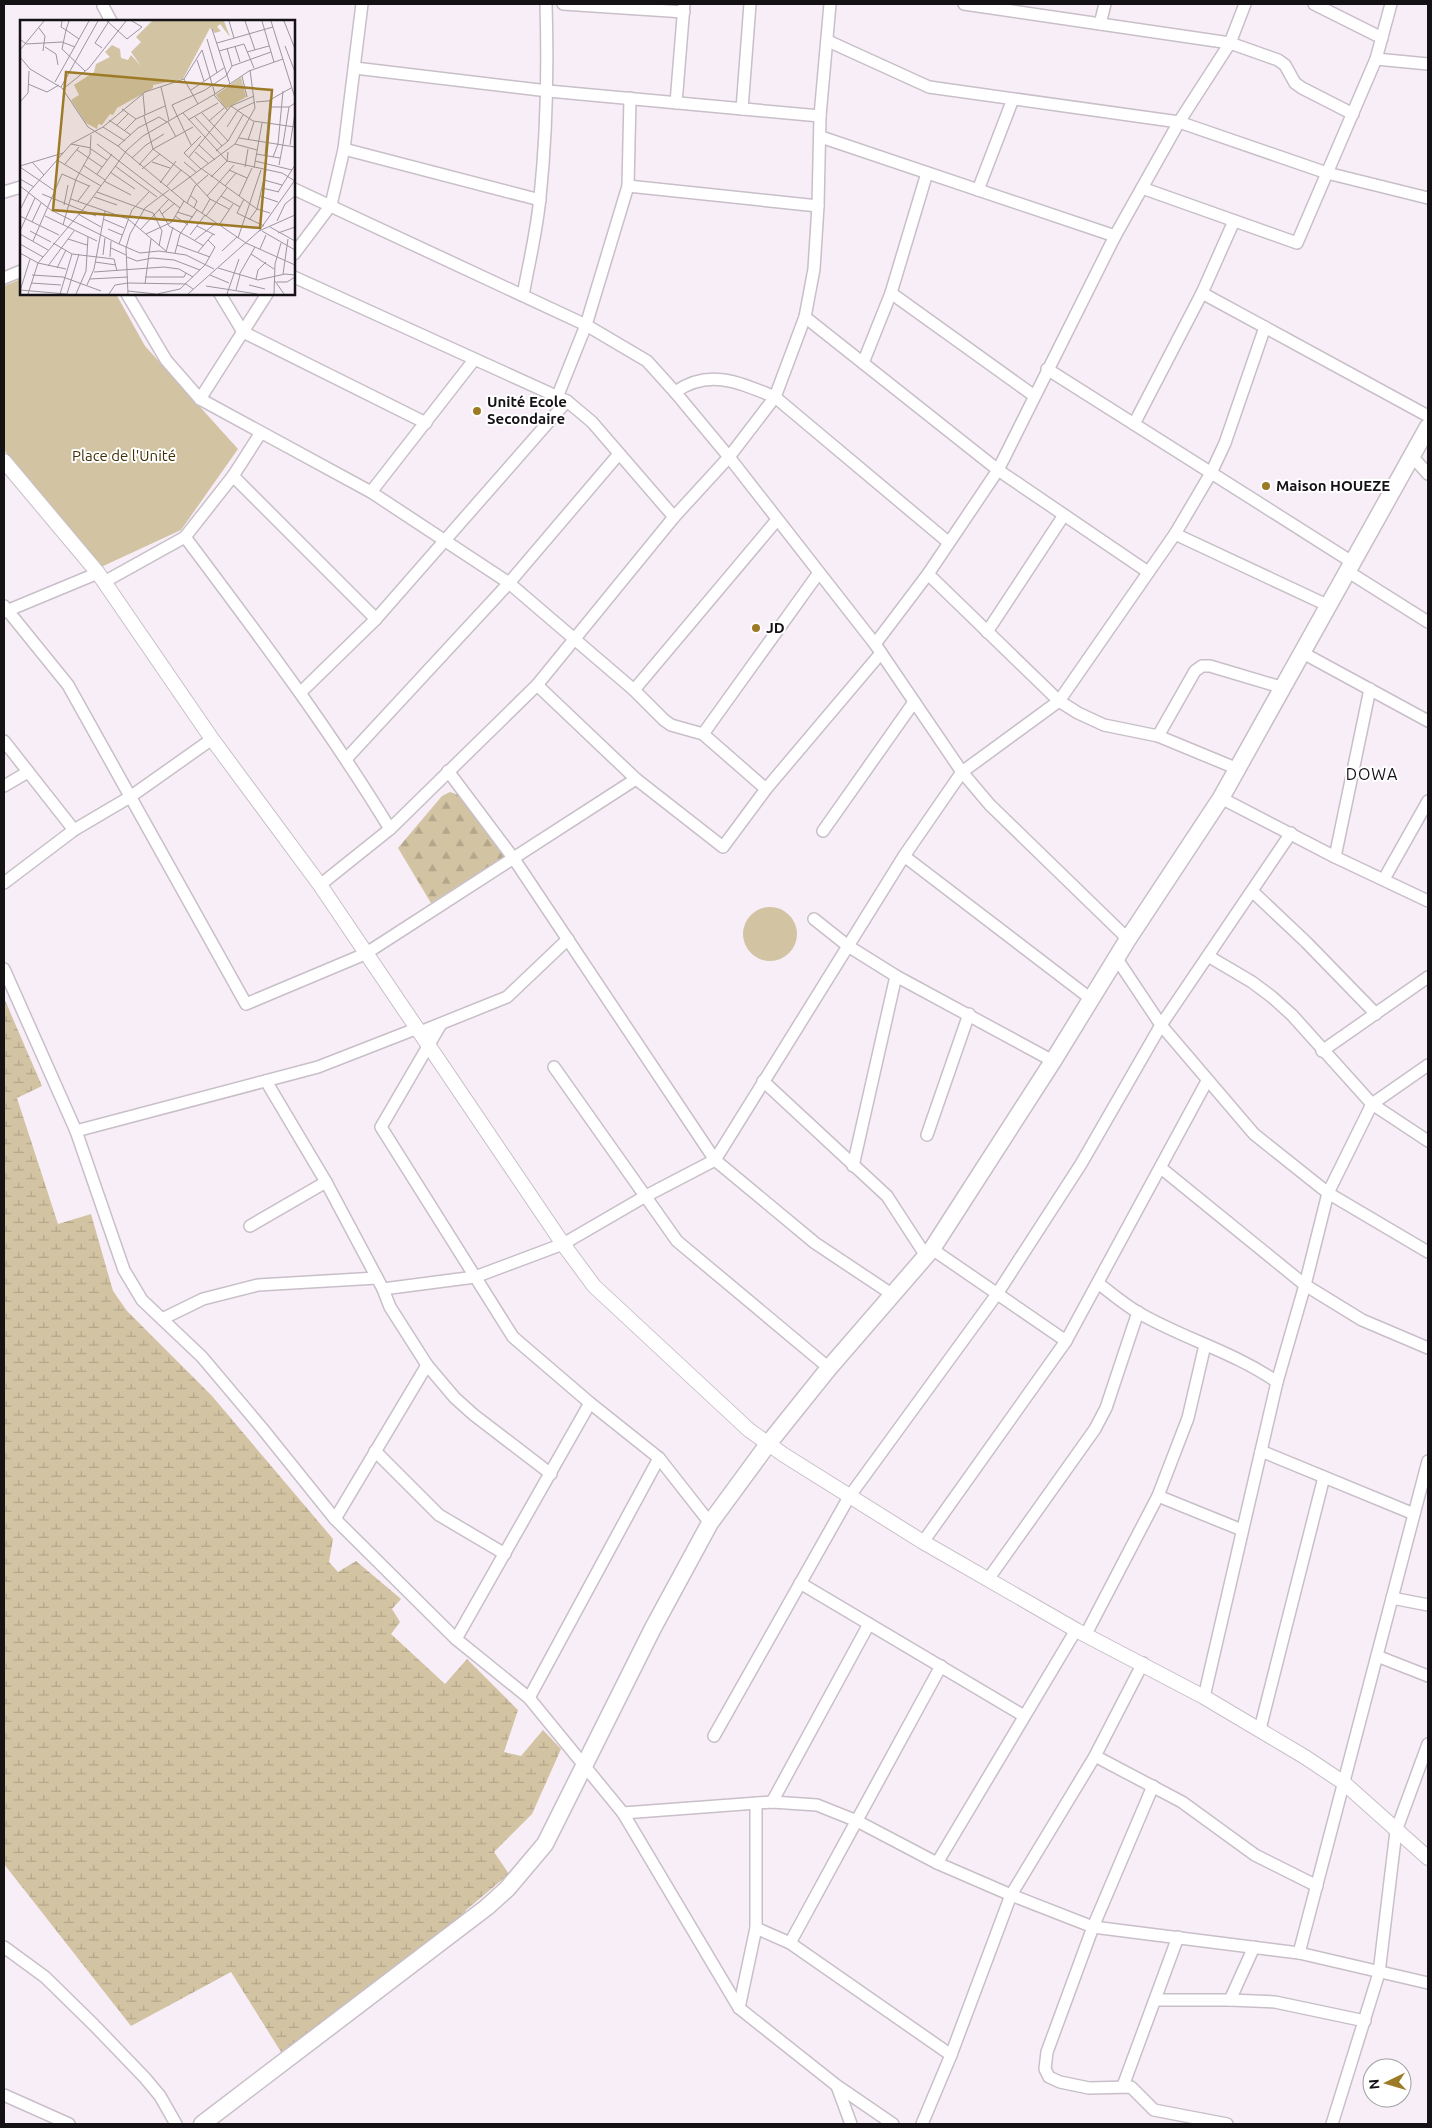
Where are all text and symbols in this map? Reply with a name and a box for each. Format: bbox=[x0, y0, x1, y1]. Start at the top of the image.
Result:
inset map bbox=[20, 20, 295, 295]
place label: Unité Ecole Secondaire bbox=[487, 393, 567, 427]
marker: Unité Ecole Secondaire bbox=[471, 405, 483, 417]
park label: Place de l'Unité bbox=[72, 447, 176, 464]
place label: Maison HOUEZE bbox=[1276, 477, 1390, 494]
marker: Maison HOUEZE bbox=[1260, 480, 1272, 492]
place label: JD bbox=[766, 619, 785, 636]
marker: JD bbox=[750, 622, 762, 634]
district label: DOWA bbox=[1346, 765, 1398, 783]
north arrow bbox=[1362, 2058, 1412, 2108]
text: N bbox=[1366, 2078, 1382, 2090]

